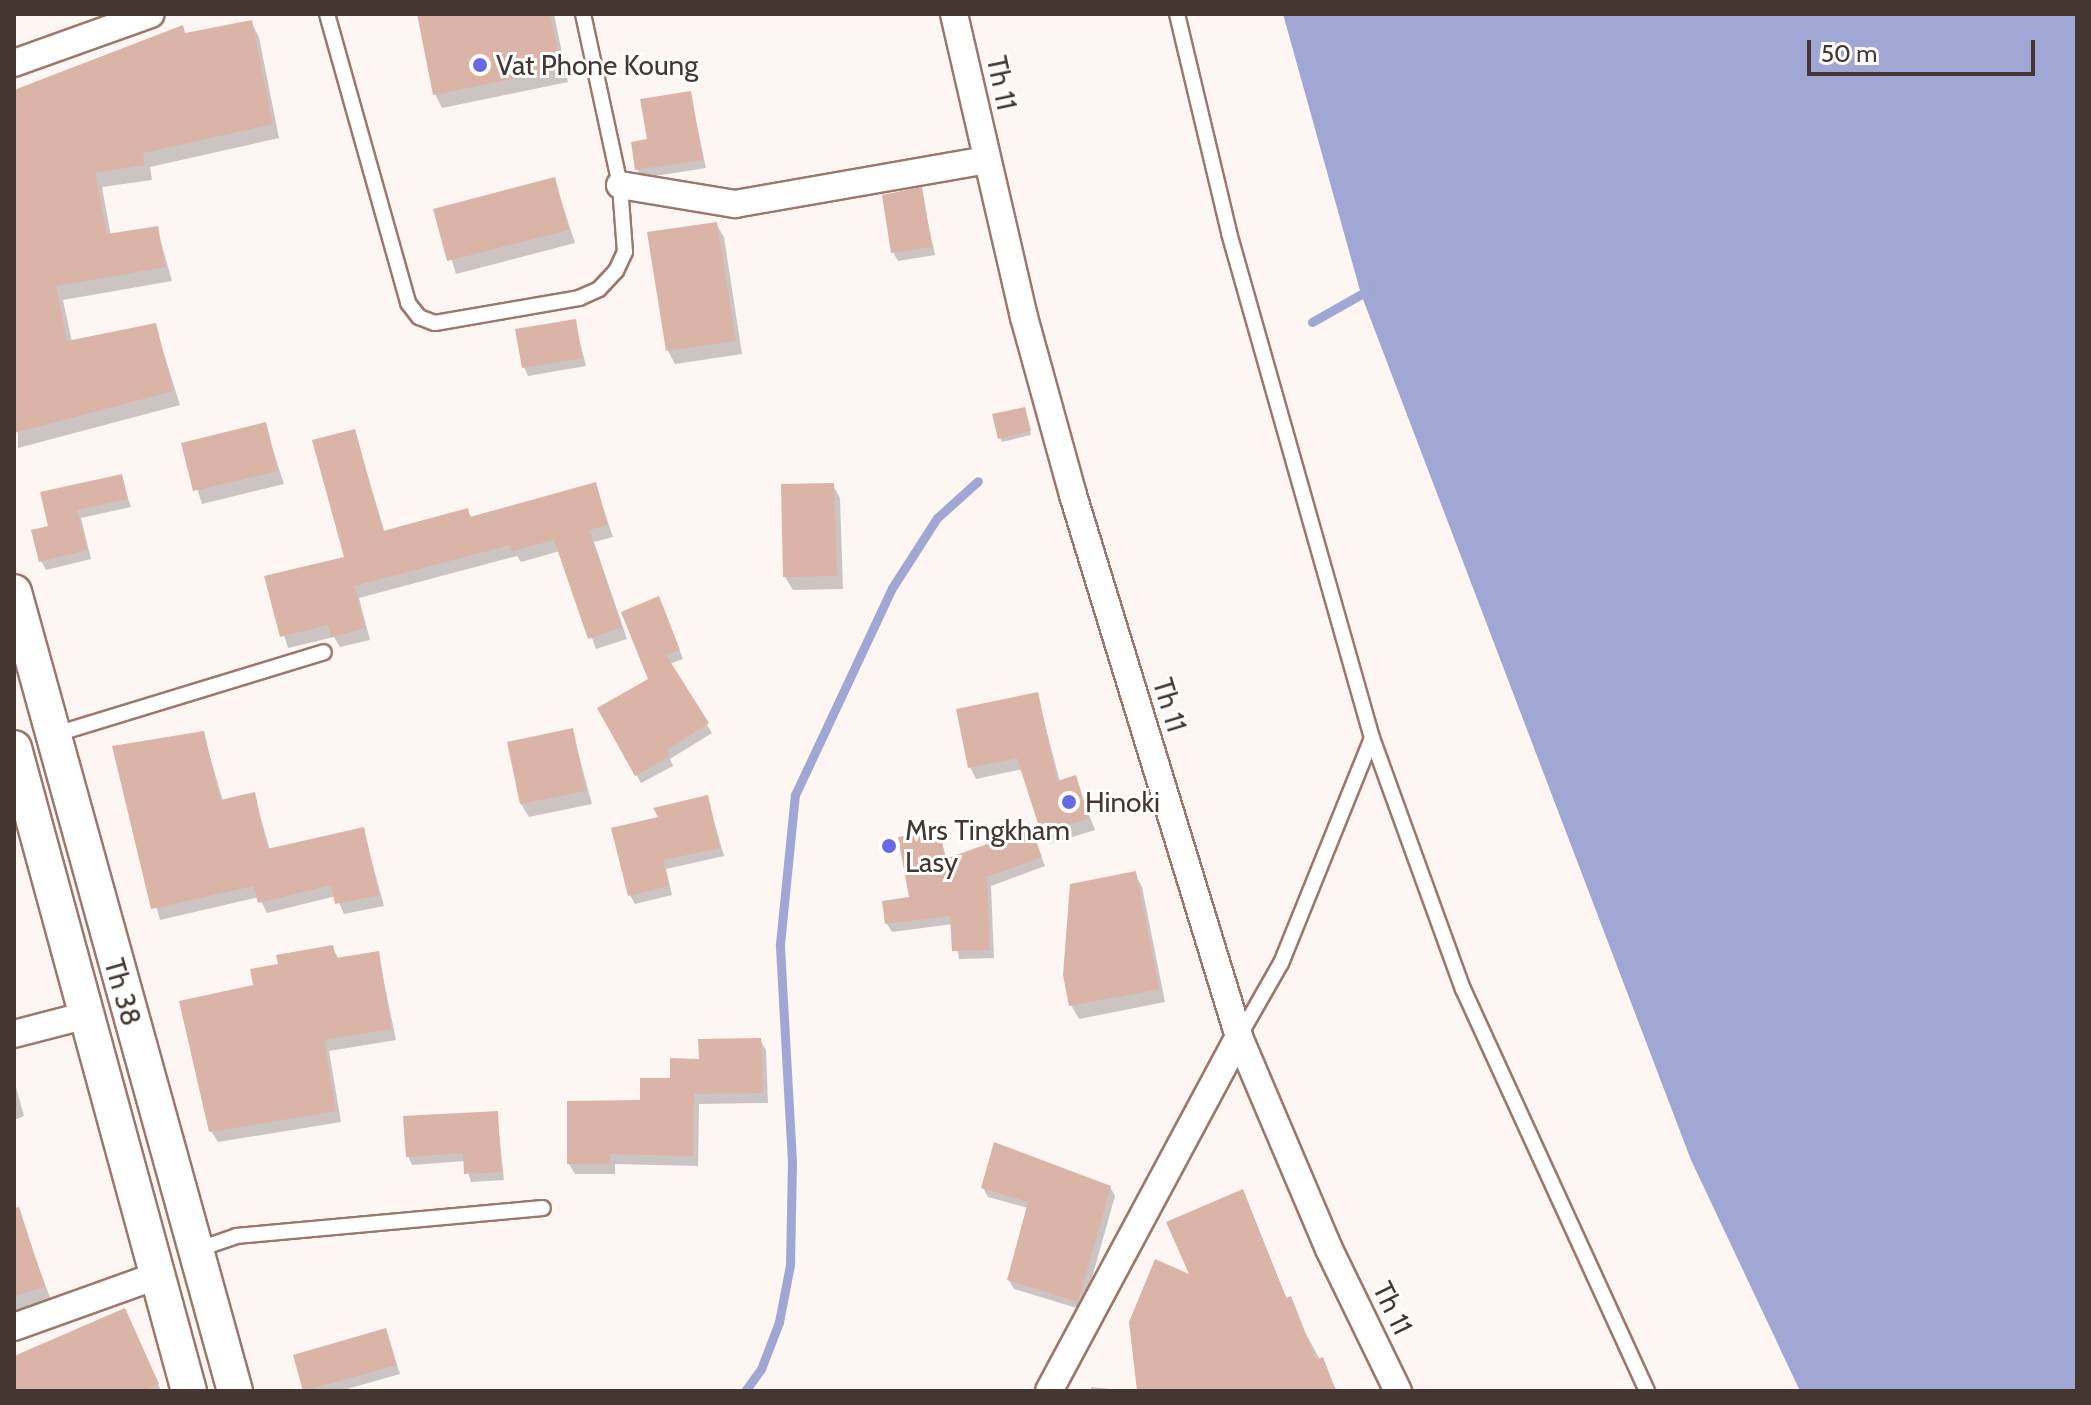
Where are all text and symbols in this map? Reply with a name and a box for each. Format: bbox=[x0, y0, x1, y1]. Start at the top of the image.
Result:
scale bar bbox=[1811, 24, 2039, 74]
text: 50 m bbox=[1821, 39, 1877, 68]
place label: Vat Phone Koung bbox=[496, 48, 698, 82]
street label: Th 11 bbox=[980, 53, 1024, 113]
marker: Vat Phone Koung bbox=[471, 56, 489, 74]
street label: Th 11 bbox=[1146, 674, 1194, 736]
place label: Hinoki bbox=[1085, 785, 1160, 819]
marker: Hinoki bbox=[1060, 793, 1078, 811]
place label: Mrs Tingkham Lasy bbox=[905, 813, 1070, 879]
marker: Mrs Tingkham Lasy bbox=[880, 837, 898, 855]
street label: Th 38 bbox=[97, 955, 149, 1029]
street label: Th 11 bbox=[1366, 1276, 1420, 1340]

